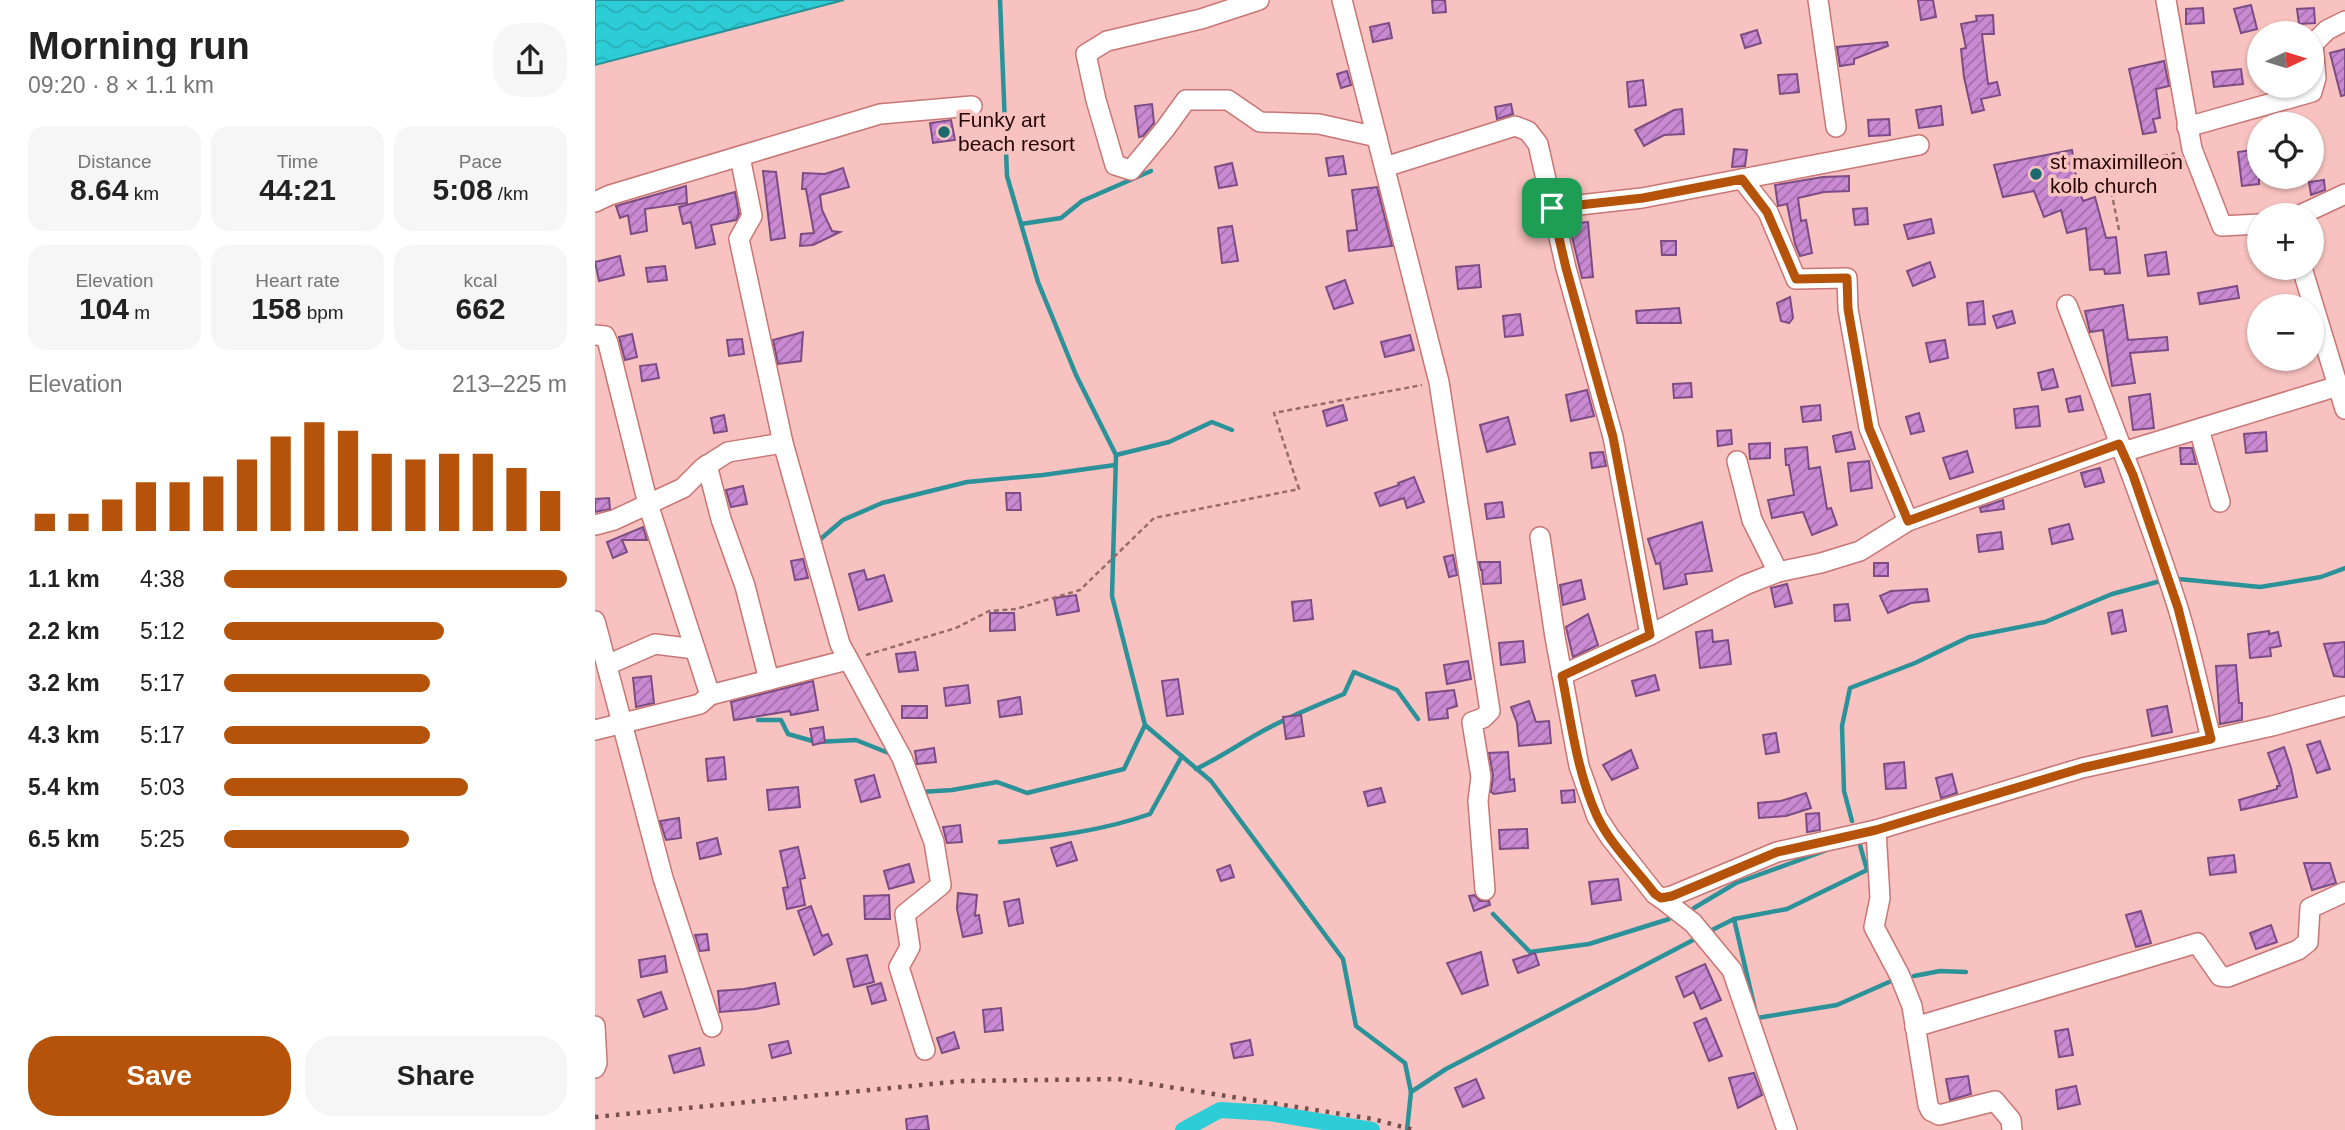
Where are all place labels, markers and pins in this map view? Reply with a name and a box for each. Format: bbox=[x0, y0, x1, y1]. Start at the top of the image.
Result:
place label: Funky art beach resort bbox=[958, 108, 1075, 155]
marker: Funky art beach resort bbox=[936, 124, 952, 140]
place label: st maximilleon kolb church bbox=[2050, 150, 2183, 197]
marker: st maximilleon kolb church bbox=[2028, 166, 2044, 182]
pin bbox=[1522, 178, 1582, 238]

